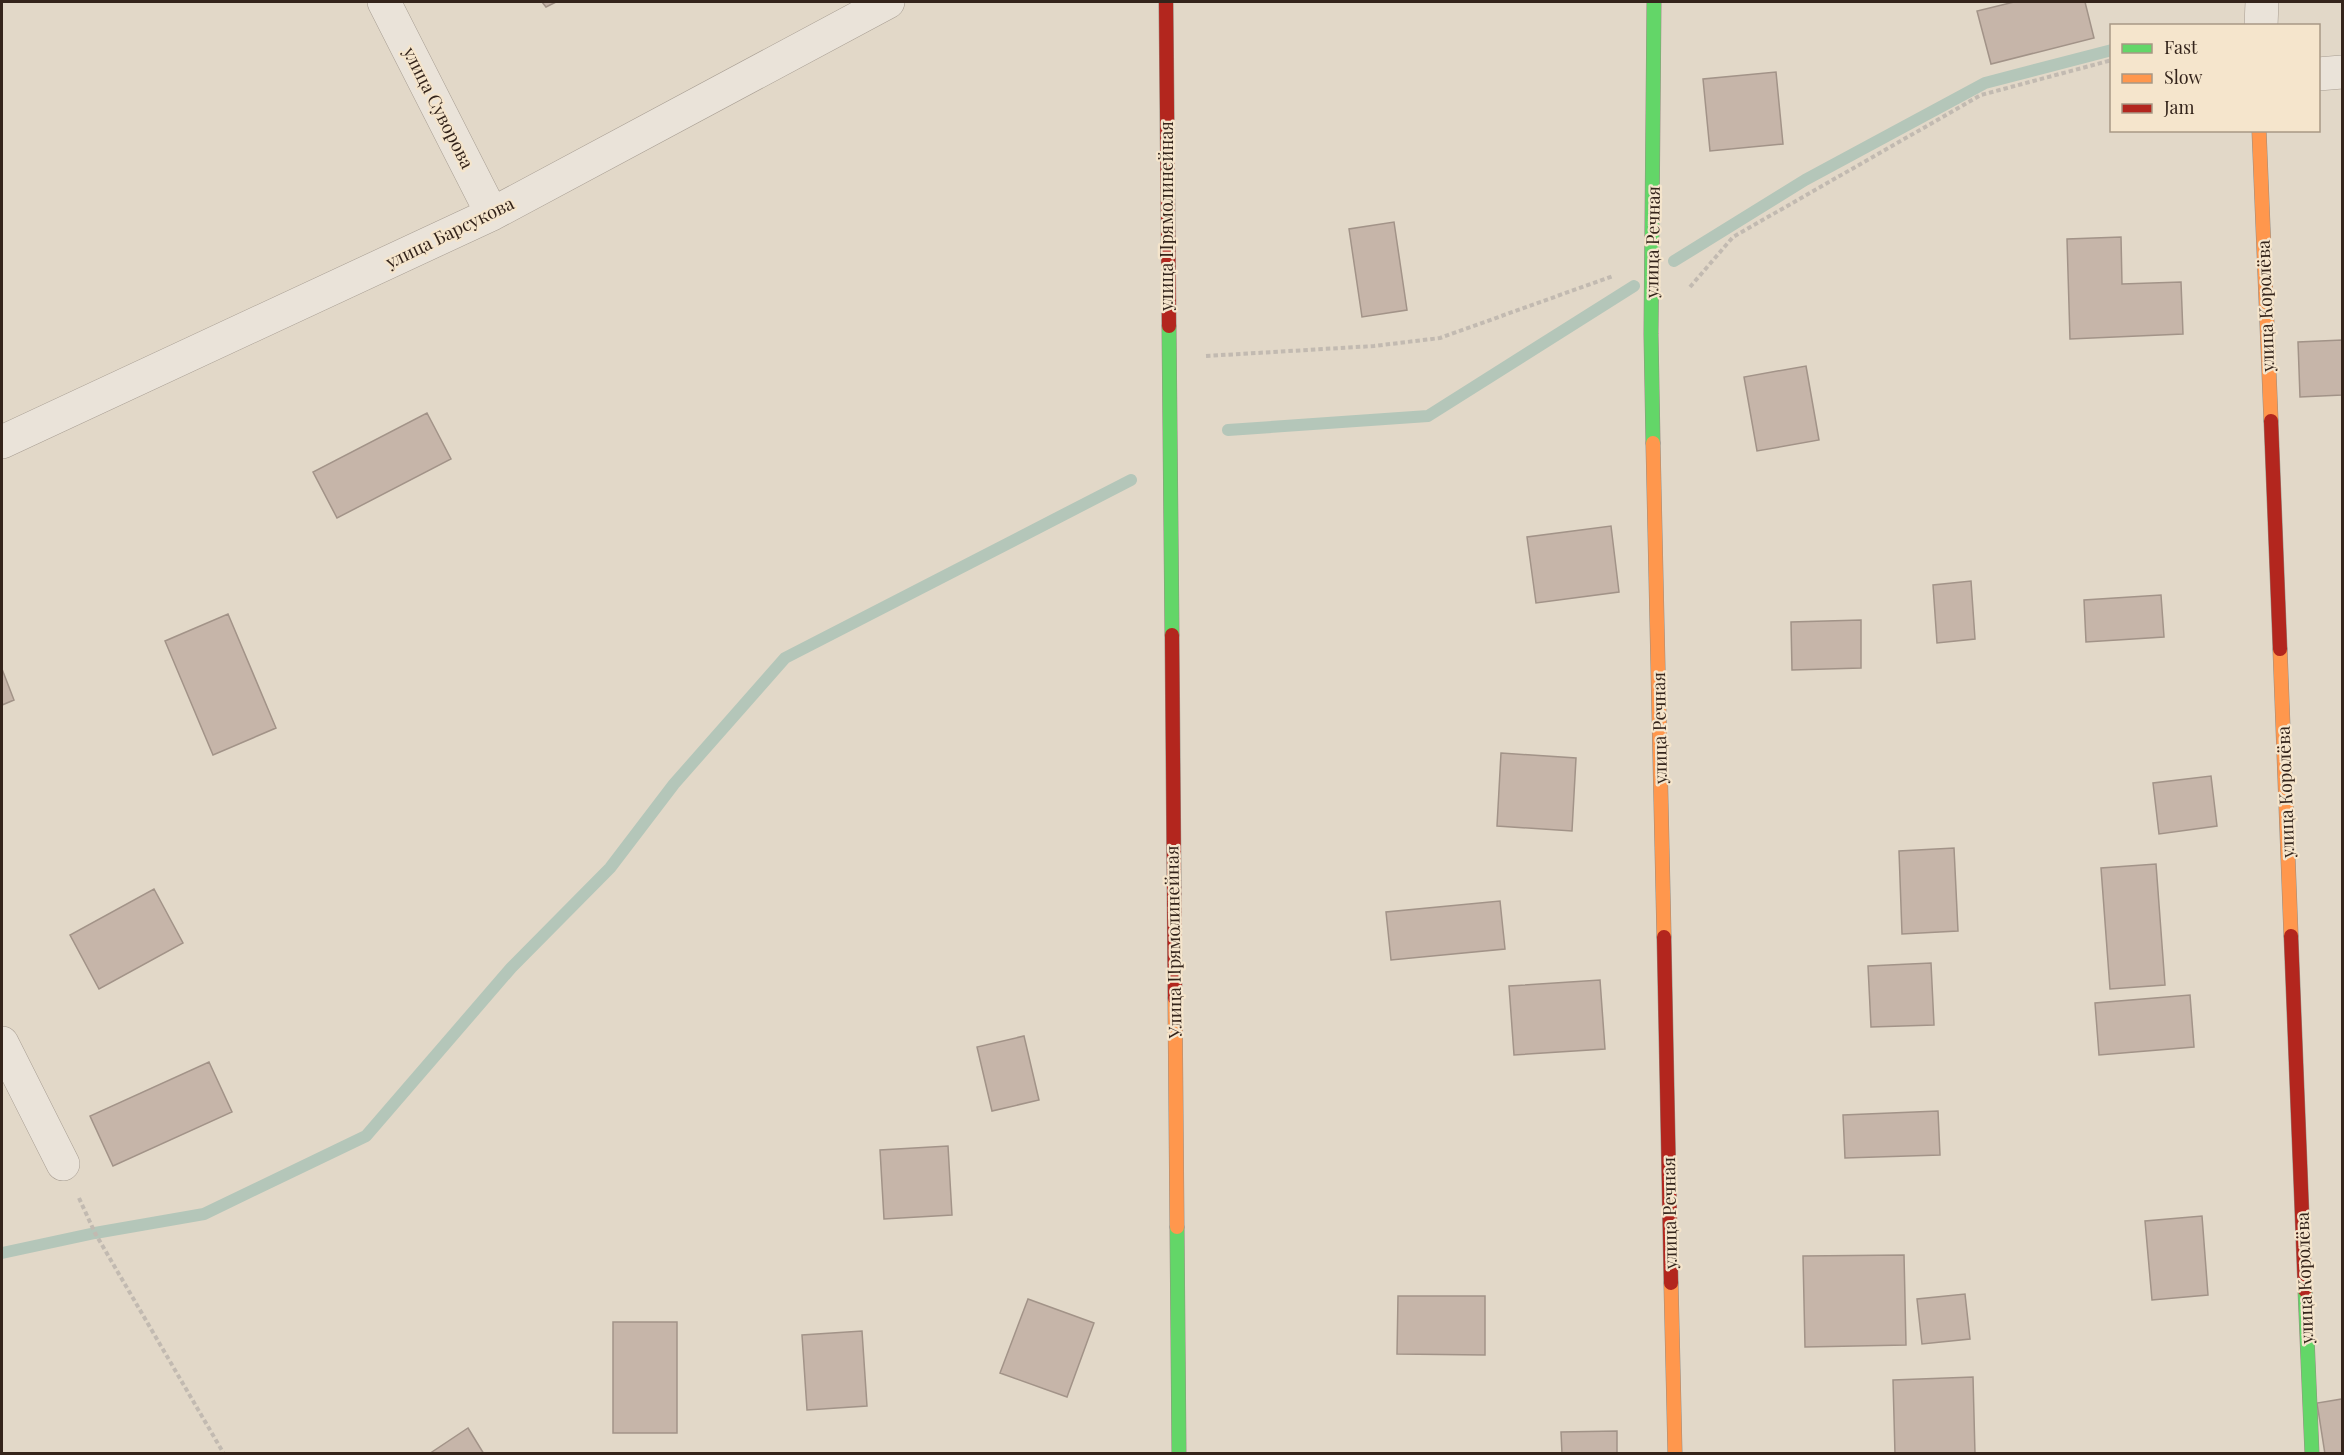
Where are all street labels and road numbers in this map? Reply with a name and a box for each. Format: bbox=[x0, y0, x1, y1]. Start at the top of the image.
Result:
street label: улица Суворова bbox=[397, 42, 480, 172]
street label: улица Прямолинейная bbox=[1154, 121, 1178, 312]
street label: улица Речная bbox=[1639, 185, 1665, 299]
street label: улица Барсукова bbox=[381, 191, 518, 274]
street label: улица Королёва bbox=[2251, 240, 2279, 373]
street label: улица Речная bbox=[1646, 671, 1672, 785]
street label: улица Королёва bbox=[2271, 726, 2299, 859]
street label: Улица Прямолинейная bbox=[1159, 845, 1187, 1040]
street label: улица Речная bbox=[1656, 1156, 1682, 1270]
street label: улица Королёва bbox=[2290, 1212, 2318, 1345]

